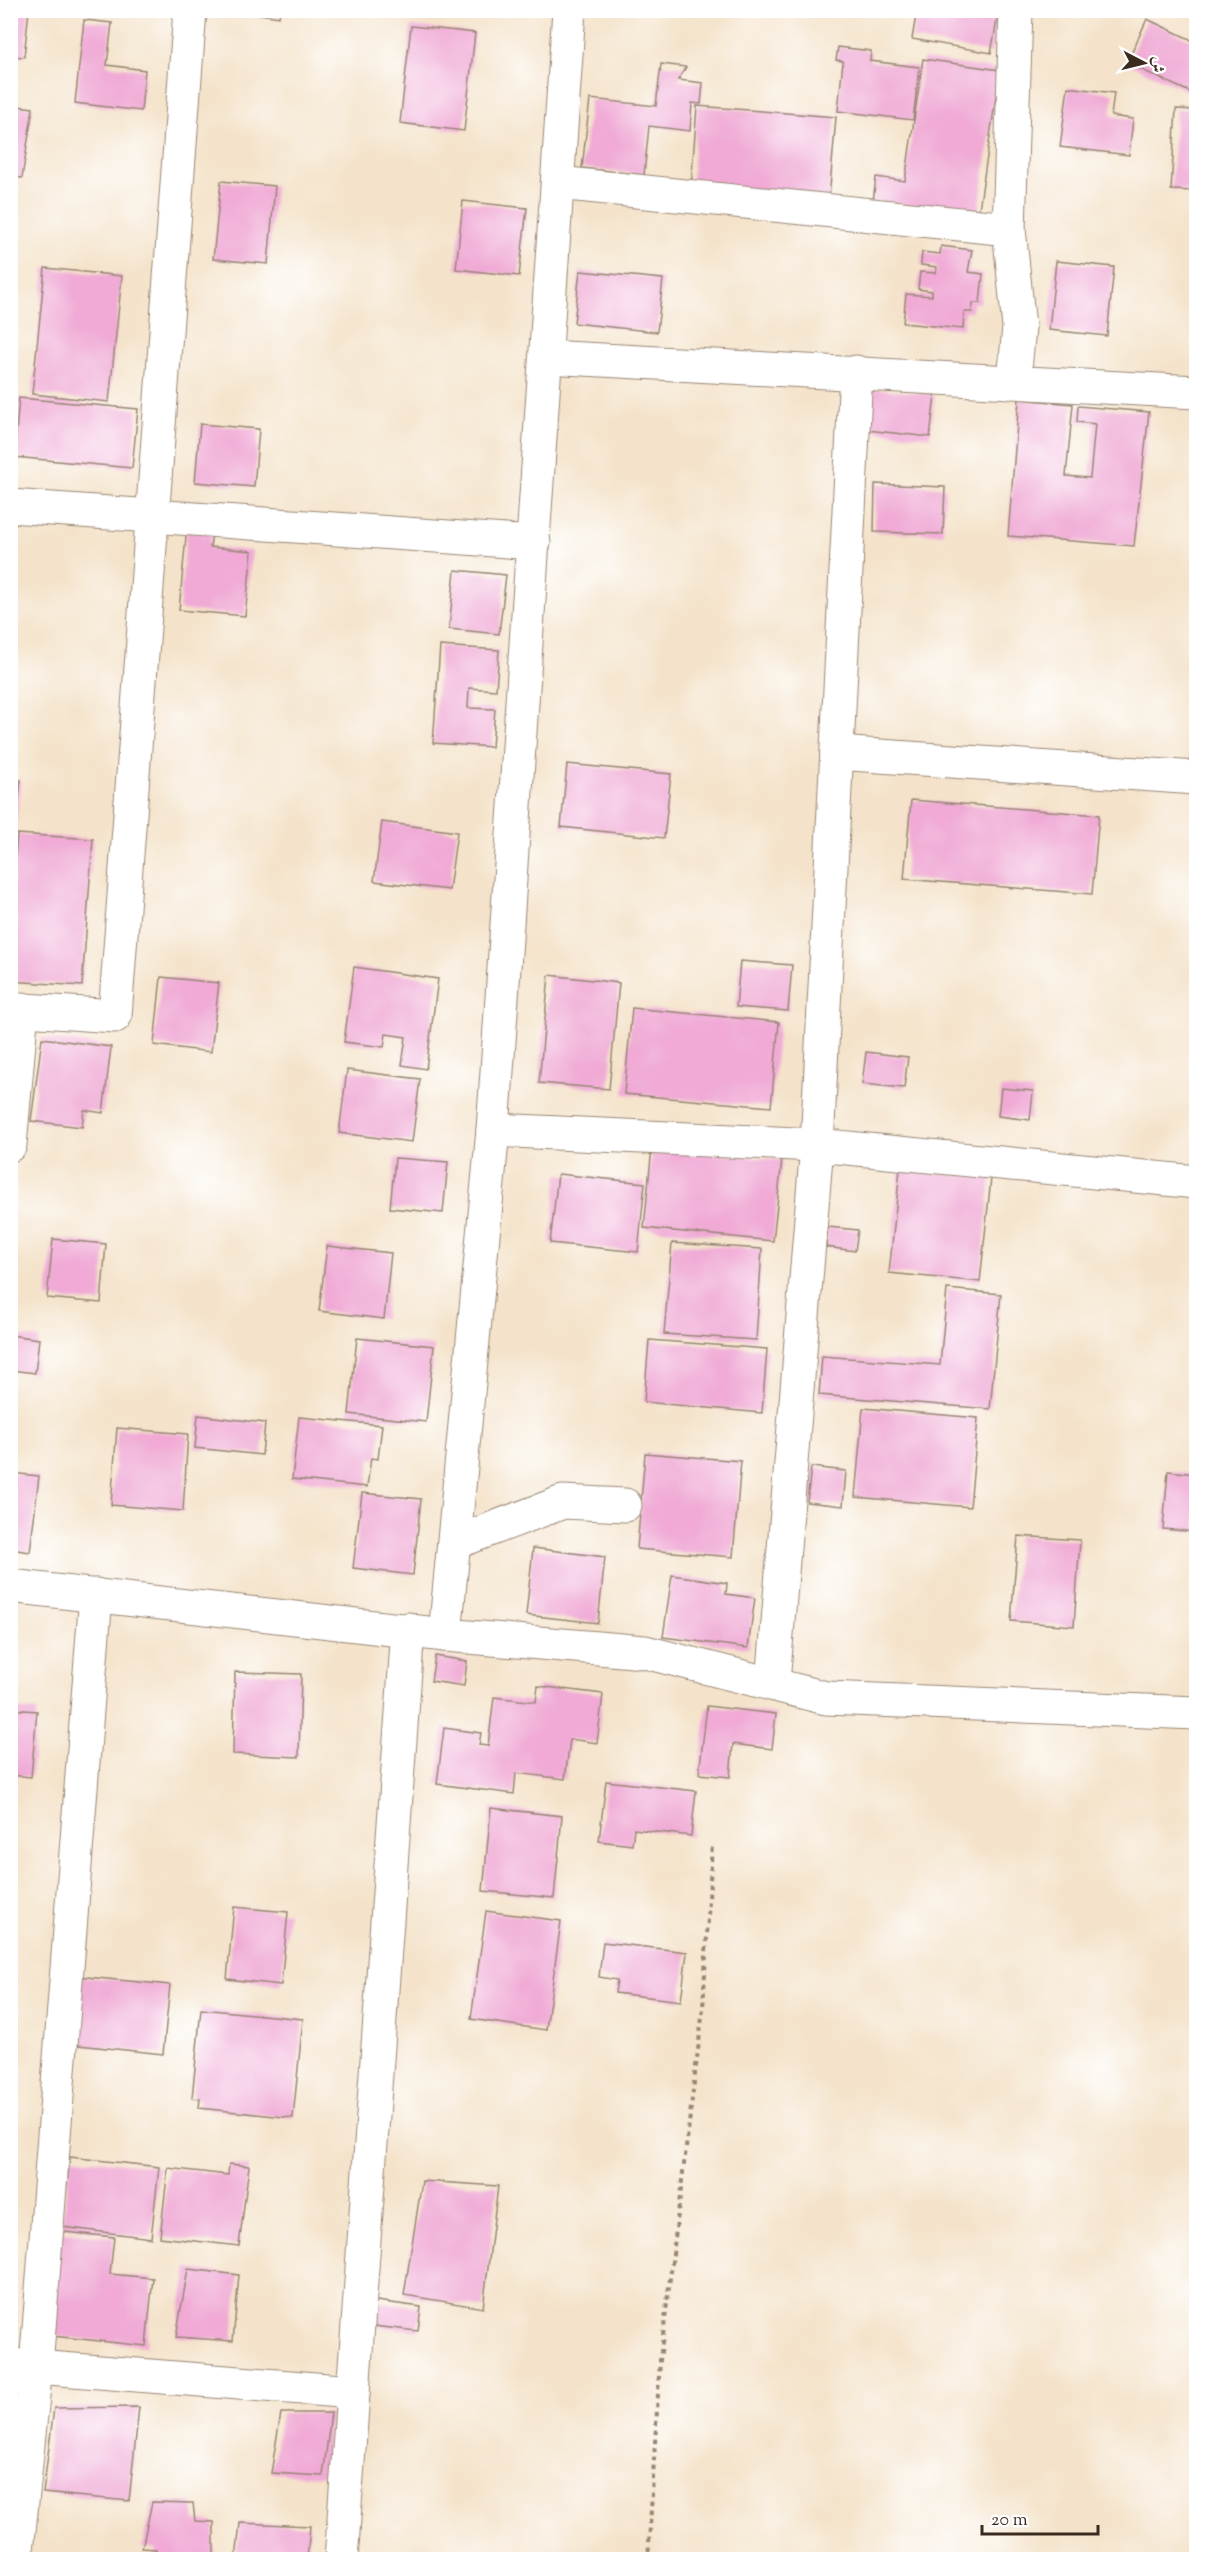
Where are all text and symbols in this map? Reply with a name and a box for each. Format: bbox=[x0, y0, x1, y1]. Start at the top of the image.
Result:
north arrow bbox=[1114, 33, 1174, 93]
text: ش bbox=[1144, 55, 1169, 74]
scale bar bbox=[982, 2498, 1098, 2536]
text: 20 m bbox=[991, 2508, 1028, 2534]

